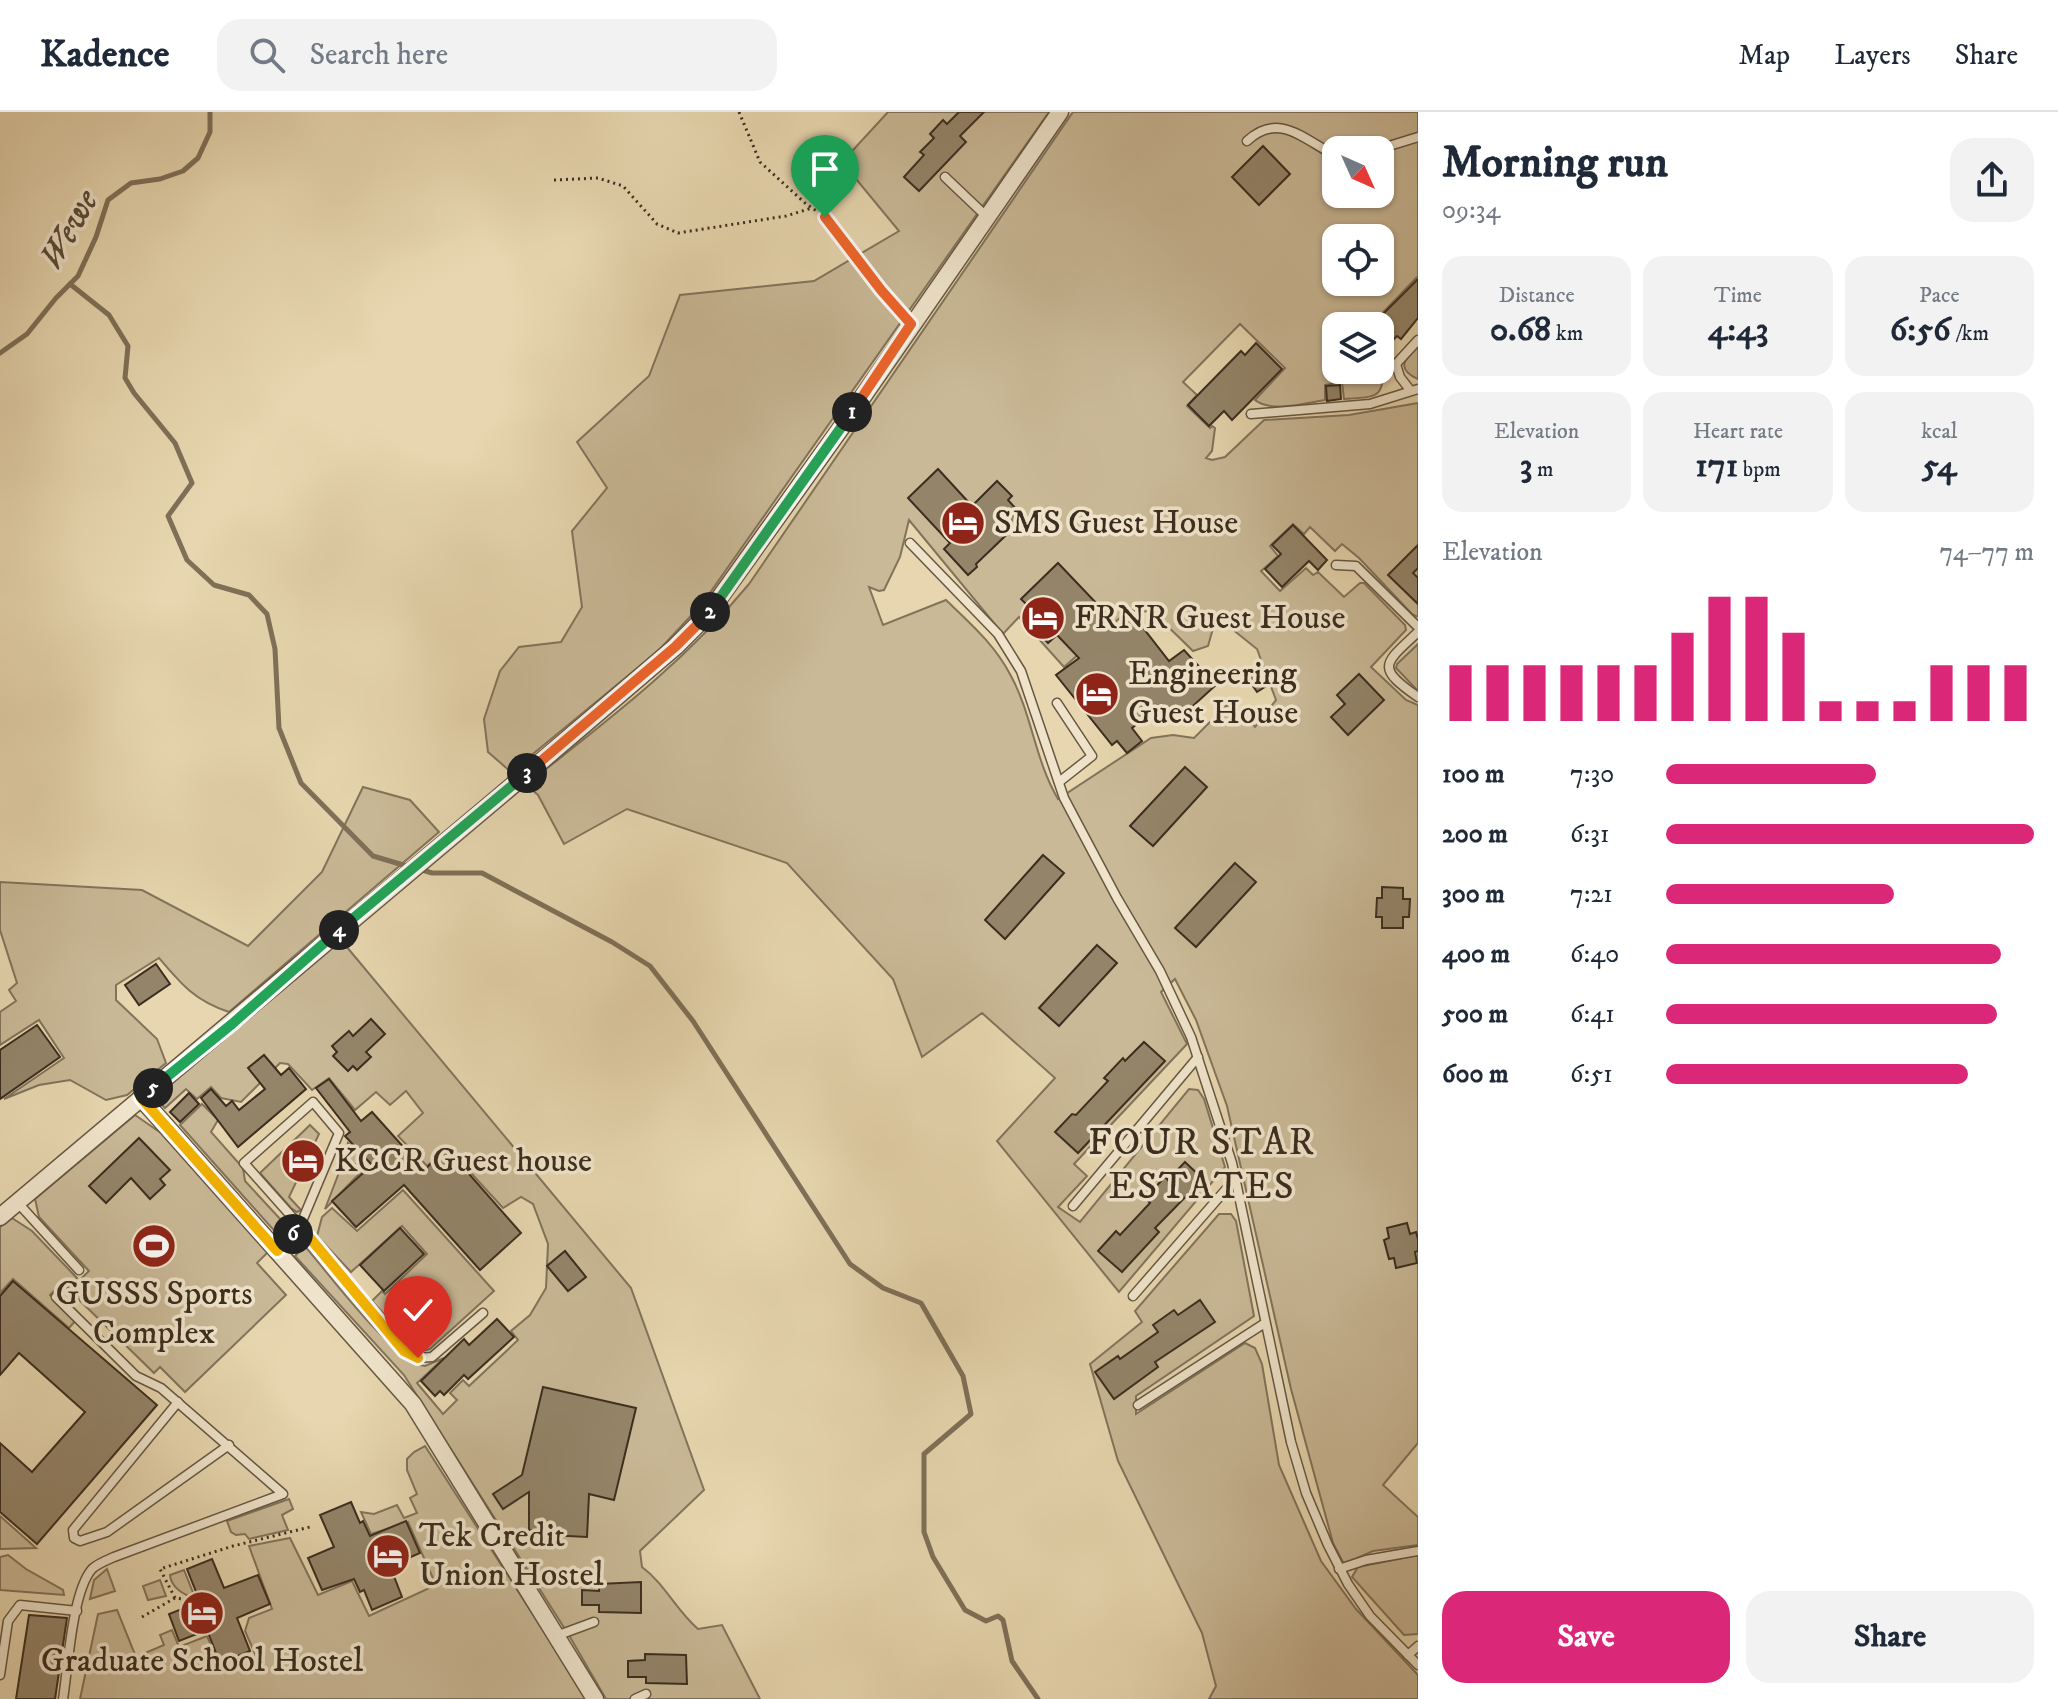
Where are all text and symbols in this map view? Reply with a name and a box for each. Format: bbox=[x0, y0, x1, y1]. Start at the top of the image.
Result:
search box bbox=[217, 19, 777, 91]
text: Kadence bbox=[40, 31, 169, 79]
icon: search bbox=[245, 33, 289, 77]
text: Search here bbox=[309, 37, 448, 74]
text: Map bbox=[1739, 38, 1790, 73]
text: Layers bbox=[1834, 38, 1911, 73]
text: Share bbox=[1955, 38, 2018, 73]
pin bbox=[791, 135, 859, 217]
north arrow bbox=[1322, 136, 1394, 208]
map controls bbox=[1322, 136, 1394, 384]
text: Morning run bbox=[1442, 136, 1668, 191]
button: share bbox=[1950, 138, 2034, 222]
icon: arrive bbox=[803, 147, 847, 191]
water label: Wewe bbox=[29, 181, 110, 278]
text: 09:34 bbox=[1442, 194, 1500, 227]
button: locate bbox=[1322, 224, 1394, 296]
text: Distance bbox=[1499, 282, 1575, 309]
text: Time bbox=[1714, 282, 1762, 309]
text: Pace bbox=[1919, 282, 1960, 309]
text: 0.68 bbox=[1490, 309, 1551, 351]
text: 4:43 bbox=[1708, 309, 1768, 351]
text: 6:56 bbox=[1890, 309, 1951, 351]
button: layers bbox=[1322, 312, 1394, 384]
text: km bbox=[1551, 320, 1583, 347]
text: /km bbox=[1951, 320, 1989, 347]
pin: 1 bbox=[832, 392, 872, 432]
text: 1 bbox=[848, 398, 856, 425]
text: Elevation bbox=[1494, 418, 1579, 445]
text: Heart rate bbox=[1693, 418, 1783, 445]
text: kcal bbox=[1921, 418, 1957, 445]
text: 3 bbox=[1520, 445, 1532, 487]
text: 171 bbox=[1695, 445, 1738, 487]
text: 54 bbox=[1922, 445, 1957, 487]
text: m bbox=[1532, 456, 1554, 483]
text: bpm bbox=[1738, 456, 1781, 483]
hotel icon: SMS Guest House bbox=[939, 499, 987, 547]
place label: SMS Guest House bbox=[994, 502, 1238, 544]
text: Elevation bbox=[1442, 536, 1543, 569]
text: 74–77 m bbox=[1940, 536, 2034, 569]
pin: 2 bbox=[690, 592, 730, 632]
hotel icon: FRNR Guest House bbox=[1019, 594, 1067, 642]
place label: FRNR Guest House bbox=[1074, 597, 1345, 639]
text: 2 bbox=[705, 598, 715, 625]
place label: Engineering Guest House bbox=[1128, 653, 1298, 734]
hotel icon: Engineering Guest House bbox=[1073, 670, 1121, 718]
pin: 3 bbox=[507, 753, 547, 793]
text: 100 m bbox=[1442, 758, 1505, 791]
text: 7:30 bbox=[1570, 758, 1614, 791]
text: 3 bbox=[523, 759, 531, 786]
text: 200 m bbox=[1442, 818, 1508, 851]
text: 6:31 bbox=[1570, 818, 1610, 851]
text: 300 m bbox=[1442, 878, 1505, 911]
text: 7:21 bbox=[1570, 878, 1613, 911]
pin: 4 bbox=[319, 910, 359, 950]
text: 4 bbox=[333, 916, 345, 943]
text: 400 m bbox=[1442, 938, 1510, 971]
text: 6:40 bbox=[1570, 938, 1619, 971]
text: 500 m bbox=[1442, 998, 1508, 1031]
text: 6:41 bbox=[1570, 998, 1615, 1031]
text: 600 m bbox=[1442, 1058, 1509, 1091]
text: 6:51 bbox=[1570, 1058, 1613, 1091]
pin: 5 bbox=[133, 1068, 173, 1108]
text: 5 bbox=[148, 1074, 158, 1101]
district label: FOUR STAR ESTATES bbox=[1088, 1119, 1316, 1211]
hotel icon: KCCR Guest house bbox=[279, 1137, 327, 1185]
place label: KCCR Guest house bbox=[334, 1140, 592, 1182]
pin: 6 bbox=[273, 1214, 313, 1254]
text: 6 bbox=[287, 1220, 299, 1247]
sports icon: GUSSS Sports Complex bbox=[130, 1222, 178, 1270]
place label: GUSSS Sports Complex bbox=[55, 1273, 253, 1354]
pin bbox=[384, 1276, 452, 1358]
icon: check bbox=[396, 1288, 440, 1332]
place label: Tek Credit Union Hostel bbox=[419, 1515, 605, 1596]
hotel icon: Tek Credit Union Hostel bbox=[364, 1532, 412, 1580]
hotel icon: Graduate School Hostel bbox=[178, 1589, 226, 1637]
button: Save bbox=[1442, 1591, 1730, 1683]
button: Share bbox=[1746, 1591, 2034, 1683]
place label: Graduate School Hostel bbox=[41, 1640, 364, 1682]

